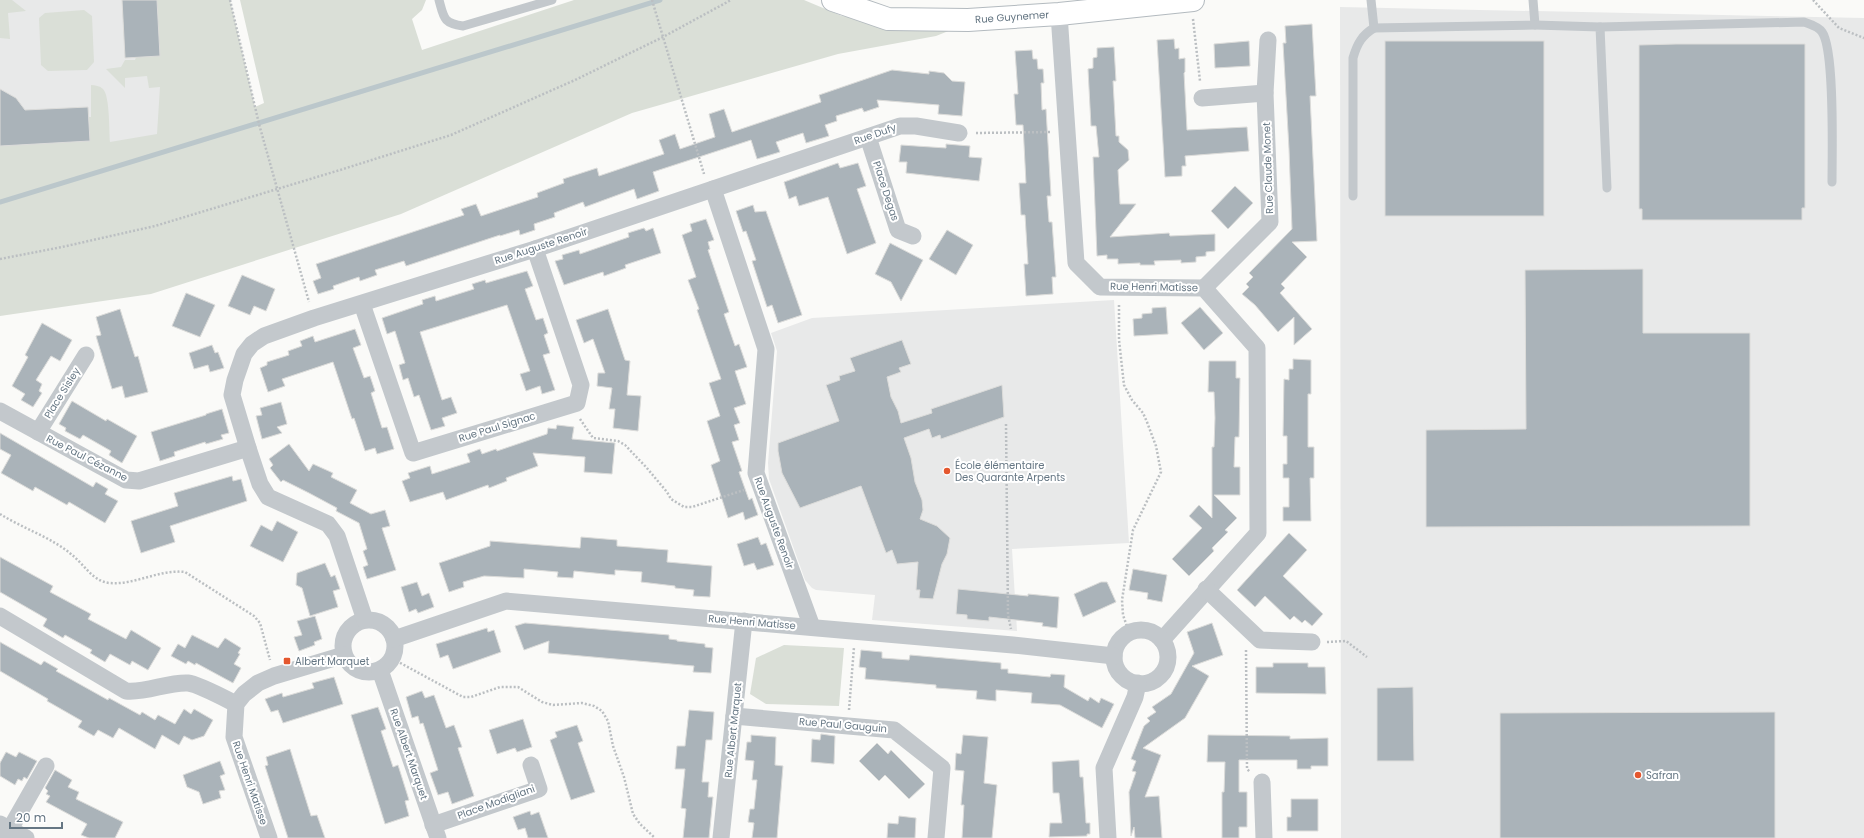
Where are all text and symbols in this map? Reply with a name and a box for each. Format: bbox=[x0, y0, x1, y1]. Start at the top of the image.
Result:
street label: Rue Guynemer bbox=[975, 7, 1050, 27]
street label: Rue Dufy bbox=[852, 120, 898, 148]
street label: Rue Claude Monet bbox=[1259, 122, 1277, 214]
street label: Place Degas bbox=[869, 159, 903, 223]
street label: Rue Auguste Renoir bbox=[493, 224, 590, 268]
street label: Rue Henri Matisse bbox=[1110, 279, 1198, 295]
street label: Place Sisley bbox=[40, 364, 84, 421]
street label: Rue Paul Signac bbox=[457, 408, 537, 446]
street label: Rue Paul Cézanne bbox=[44, 431, 130, 485]
place label: École élémentaire Des Quarante Arpents bbox=[955, 458, 1065, 485]
marker: École élémentaire Des Quarante Arpents bbox=[942, 466, 952, 476]
street label: Rue Auguste Renoir bbox=[750, 475, 798, 571]
street label: Rue Henri Matisse bbox=[708, 611, 796, 633]
place label: Albert Marquet bbox=[295, 654, 370, 669]
marker: Albert Marquet bbox=[282, 656, 292, 666]
street label: Rue Albert Marquet bbox=[721, 681, 745, 778]
street label: Rue Albert Marquet bbox=[386, 706, 432, 802]
street label: Rue Paul Gauguin bbox=[798, 714, 888, 736]
street label: Rue Henri Matisse bbox=[229, 739, 271, 827]
place label: Safran bbox=[1646, 768, 1679, 783]
marker: Safran bbox=[1633, 770, 1643, 780]
street label: Place Modigliani bbox=[455, 781, 537, 823]
scale bar bbox=[10, 804, 62, 830]
text: 20 m bbox=[16, 809, 46, 826]

